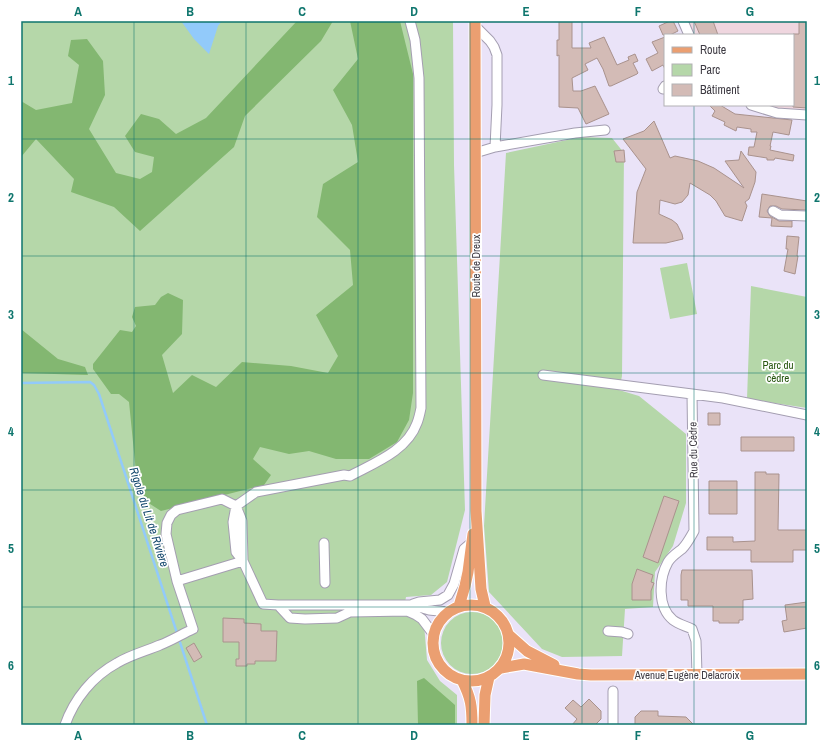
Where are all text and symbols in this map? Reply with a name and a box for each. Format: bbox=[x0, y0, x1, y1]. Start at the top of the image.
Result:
text: A bbox=[74, 3, 82, 20]
text: B bbox=[186, 3, 194, 20]
text: C bbox=[298, 3, 306, 20]
text: D bbox=[410, 3, 418, 20]
text: E bbox=[522, 3, 530, 20]
text: F bbox=[635, 3, 642, 20]
text: G bbox=[746, 3, 754, 20]
legend bbox=[664, 34, 794, 106]
text: Route bbox=[700, 42, 726, 58]
text: Parc bbox=[700, 62, 720, 78]
text: 1 bbox=[8, 72, 14, 89]
text: 1 bbox=[814, 72, 820, 89]
text: Bâtiment bbox=[700, 82, 740, 98]
text: 2 bbox=[8, 189, 14, 206]
text: 2 bbox=[814, 189, 820, 206]
street label: Route de Dreux bbox=[469, 234, 483, 298]
text: 3 bbox=[8, 306, 14, 323]
text: 3 bbox=[814, 306, 820, 323]
park label: Parc du cèdre bbox=[762, 358, 794, 385]
street label: Rue du Cèdre bbox=[686, 422, 700, 478]
text: 4 bbox=[8, 423, 14, 440]
text: 4 bbox=[814, 423, 820, 440]
water label: Rigole du Lit de Rivière bbox=[125, 465, 173, 569]
text: 5 bbox=[8, 540, 14, 557]
text: 5 bbox=[814, 540, 820, 557]
text: 6 bbox=[8, 657, 14, 674]
text: 6 bbox=[814, 657, 820, 674]
street label: Avenue Eugène Delacroix bbox=[634, 668, 740, 682]
text: A bbox=[74, 727, 82, 744]
text: B bbox=[186, 727, 194, 744]
text: C bbox=[298, 727, 306, 744]
text: D bbox=[410, 727, 418, 744]
text: E bbox=[522, 727, 530, 744]
text: F bbox=[635, 727, 642, 744]
text: G bbox=[746, 727, 754, 744]

